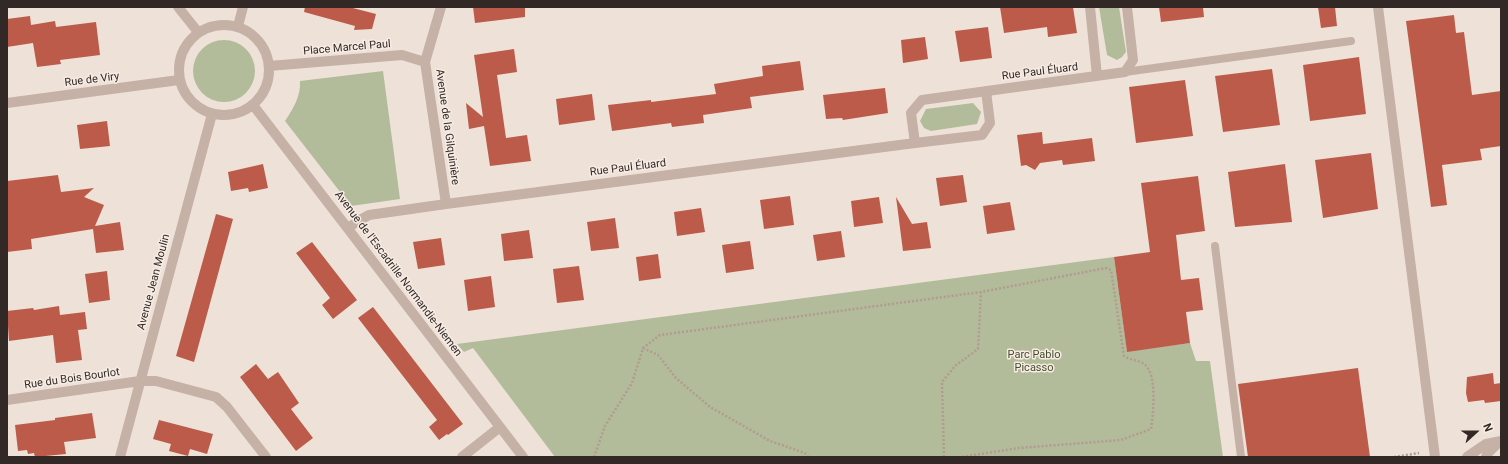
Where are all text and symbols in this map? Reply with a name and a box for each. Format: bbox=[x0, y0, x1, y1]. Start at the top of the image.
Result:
street label: Place Marcel Paul bbox=[303, 38, 391, 58]
street label: Rue Paul Éluard bbox=[1001, 61, 1079, 83]
street label: Avenue de la Gilquinière bbox=[432, 68, 462, 186]
street label: Rue de Viry bbox=[64, 70, 120, 90]
street label: Rue Paul Éluard bbox=[589, 157, 667, 179]
street label: Avenue de l'Escadrille Normandie-Niemen bbox=[332, 189, 464, 359]
street label: Avenue Jean Moulin bbox=[135, 233, 173, 331]
park label: Parc Pablo Picasso bbox=[1008, 348, 1060, 374]
street label: Rue du Bois Bourlot bbox=[24, 366, 120, 392]
north arrow bbox=[1456, 412, 1496, 452]
text: N bbox=[1480, 422, 1495, 433]

